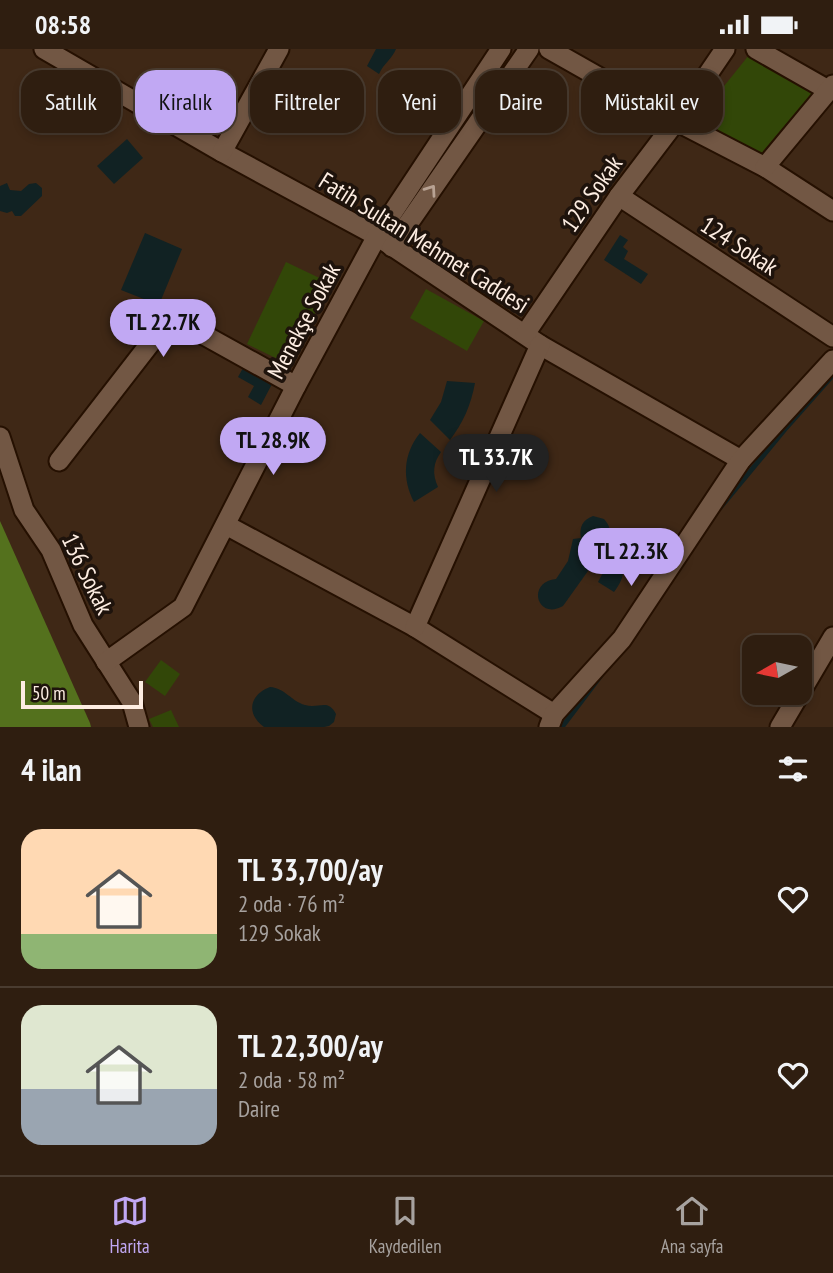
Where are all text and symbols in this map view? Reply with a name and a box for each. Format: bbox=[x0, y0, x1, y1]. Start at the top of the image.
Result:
text: 08:58 bbox=[35, 8, 91, 41]
chip: Satılık bbox=[21, 70, 121, 133]
chip: Kiralık bbox=[135, 70, 236, 133]
chip: Filtreler bbox=[250, 70, 364, 133]
chip: Yeni bbox=[378, 70, 461, 133]
chip: Daire bbox=[475, 70, 567, 133]
chip: Müstakil ev bbox=[581, 70, 723, 133]
street label: 129 Sokak bbox=[554, 149, 629, 238]
street label: Fatih Sultan Mehmet Caddesi bbox=[313, 165, 535, 320]
one-way arrow bbox=[423, 185, 436, 198]
street label: 124 Sokak bbox=[695, 209, 784, 282]
street label: Menekşe Sokak bbox=[260, 257, 347, 384]
pin: TL 22.7K bbox=[91, 299, 235, 359]
text: TL 22.7K bbox=[126, 307, 200, 336]
pin: TL 28.9K bbox=[201, 417, 345, 477]
text: TL 28.9K bbox=[236, 425, 310, 454]
pin: TL 33.7K bbox=[424, 435, 568, 494]
text: TL 33.7K bbox=[459, 442, 533, 471]
street label: 136 Sokak bbox=[55, 528, 121, 620]
pin: TL 22.3K bbox=[559, 529, 703, 588]
text: TL 22.3K bbox=[594, 536, 668, 565]
north arrow bbox=[742, 635, 812, 705]
map controls bbox=[742, 635, 812, 705]
scale bar bbox=[21, 678, 144, 710]
text: 50 m bbox=[32, 681, 66, 705]
text: 4 ilan bbox=[21, 750, 81, 789]
icon: filters bbox=[774, 750, 812, 788]
text: TL 33,700/ay bbox=[238, 850, 383, 889]
icon: home bbox=[77, 857, 161, 941]
icon: heart bbox=[774, 880, 812, 918]
text: 2 oda · 76 m² bbox=[238, 889, 345, 918]
text: 129 Sokak bbox=[238, 918, 321, 947]
text: TL 22,300/ay bbox=[238, 1026, 383, 1065]
icon: home bbox=[77, 1033, 161, 1117]
icon: heart bbox=[774, 1056, 812, 1094]
text: 2 oda · 58 m² bbox=[238, 1065, 345, 1094]
text: Daire bbox=[238, 1094, 280, 1123]
tab: Harita bbox=[110, 1192, 150, 1258]
tab: Kaydedilen bbox=[369, 1192, 442, 1258]
tab: Ana sayfa bbox=[661, 1192, 723, 1258]

